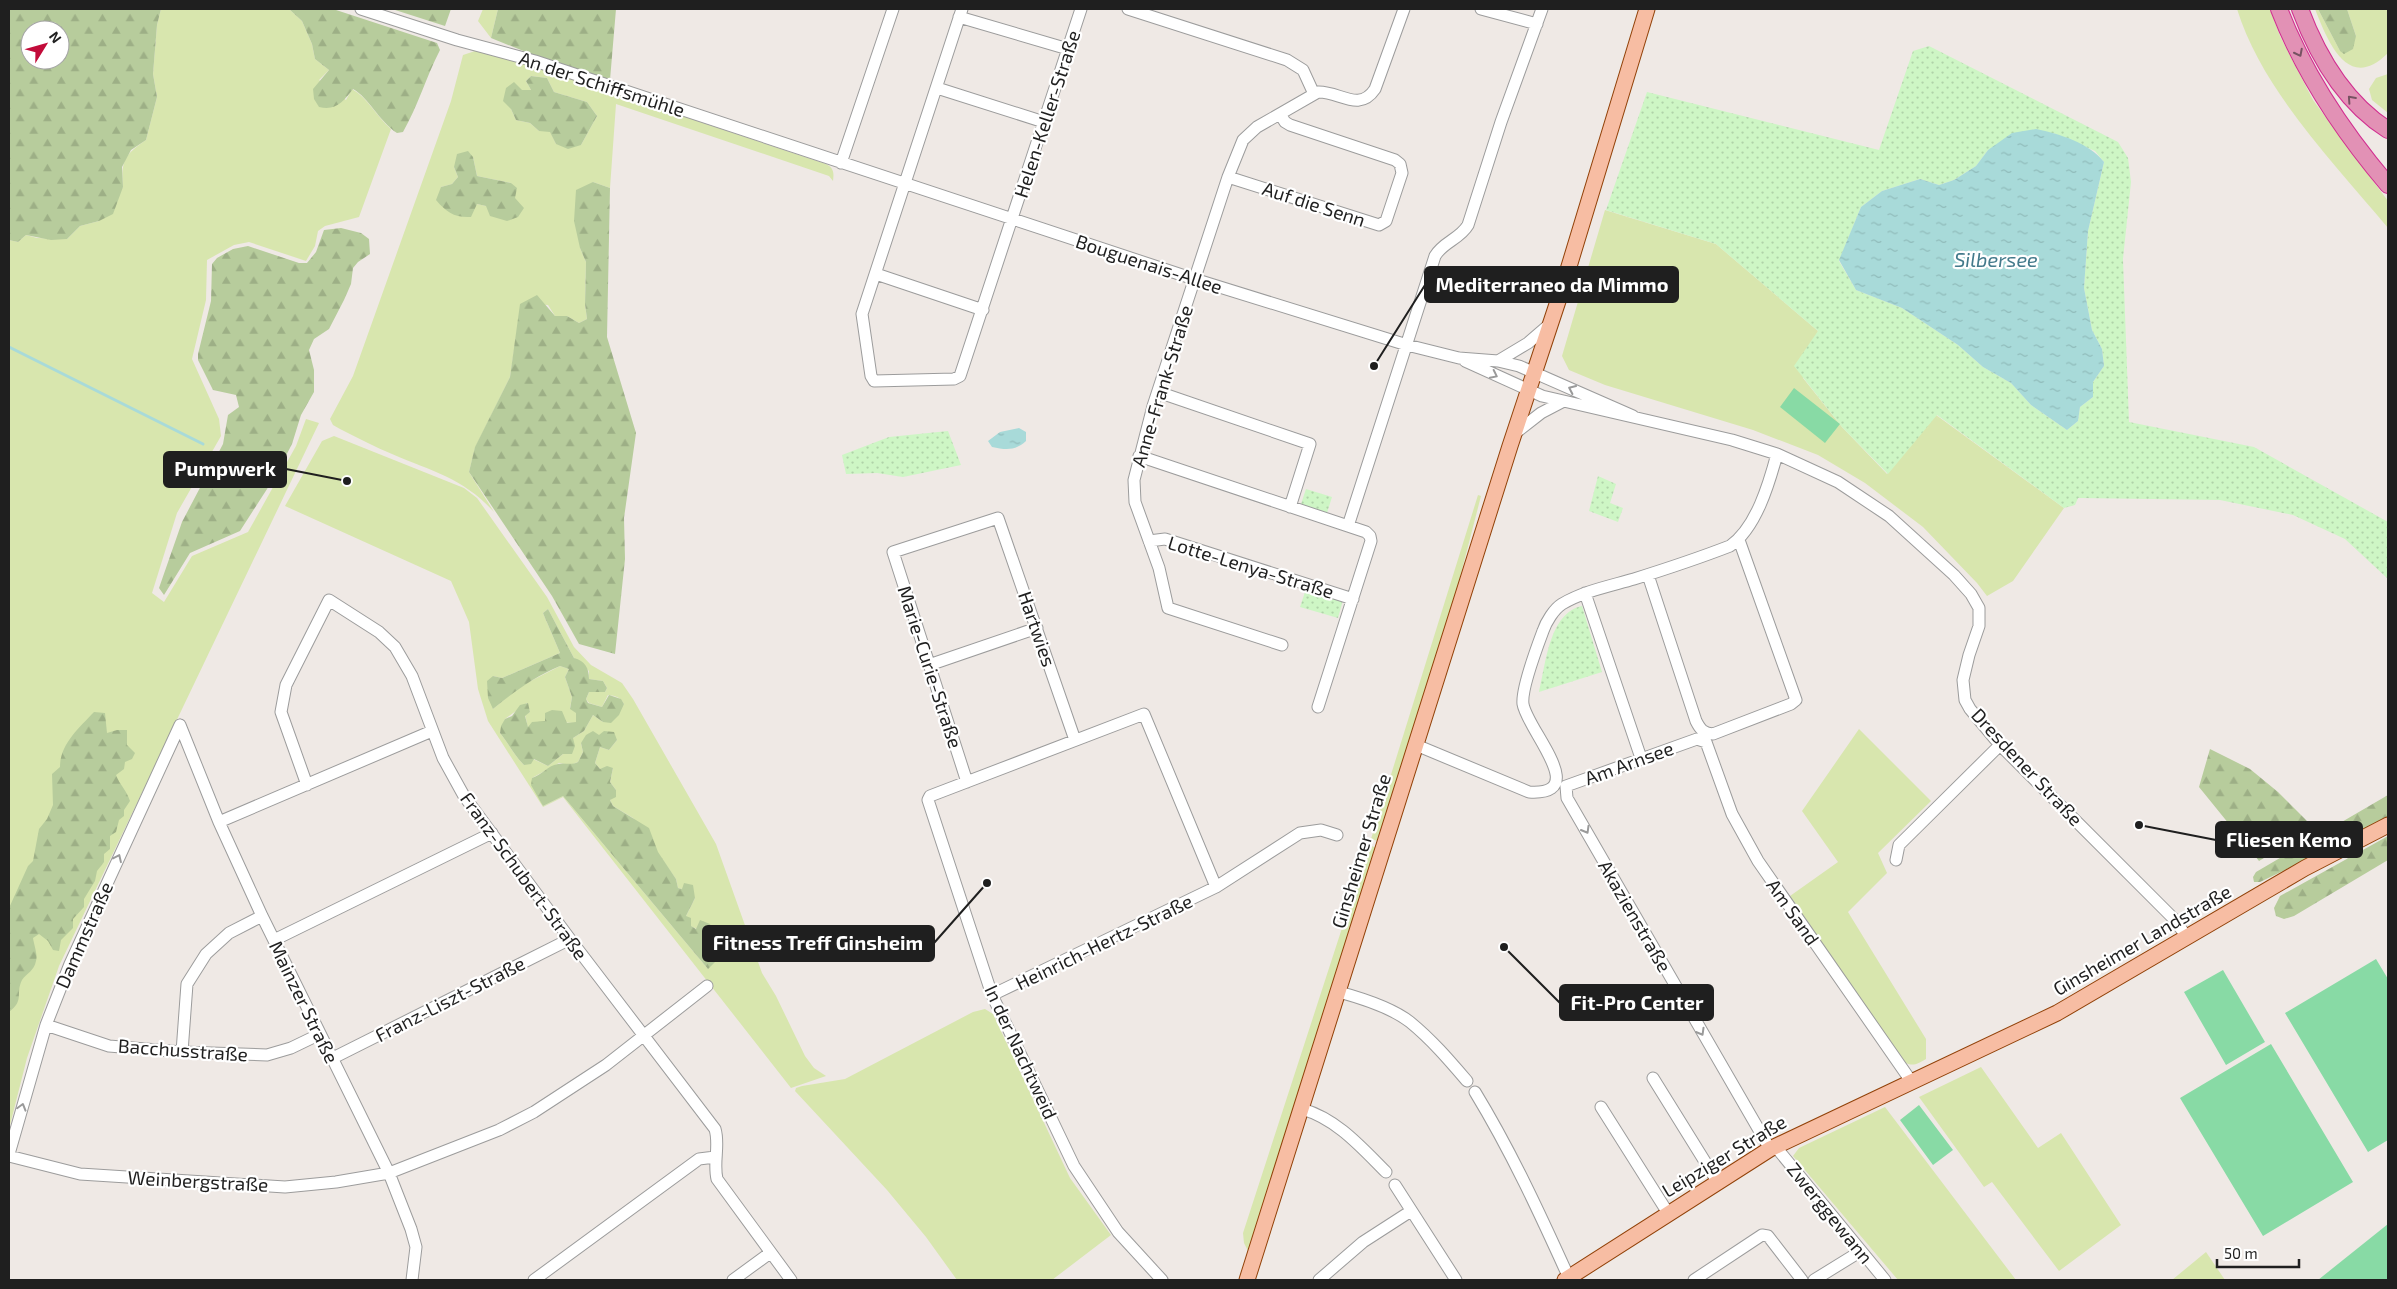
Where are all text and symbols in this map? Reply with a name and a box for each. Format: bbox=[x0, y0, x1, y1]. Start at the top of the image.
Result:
north arrow bbox=[20, 20, 70, 70]
street label: Helen-Keller-Straße bbox=[1009, 27, 1084, 201]
text: N bbox=[46, 28, 66, 46]
street label: An der Schiffsmühle bbox=[516, 46, 688, 121]
one-way arrow bbox=[2293, 48, 2303, 57]
one-way arrow bbox=[2348, 95, 2357, 104]
street label: Auf die Senn bbox=[1260, 176, 1368, 231]
street label: Bouguenais-Allee bbox=[1073, 229, 1225, 298]
water label: Silbersee bbox=[1954, 247, 2038, 271]
callout: Mediterraneo da Mimmo bbox=[1425, 267, 1678, 302]
text: Mediterraneo da Mimmo bbox=[1436, 272, 1668, 296]
street label: Anne-Frank-Straße bbox=[1126, 302, 1197, 470]
one-way arrow bbox=[1488, 368, 1497, 378]
one-way arrow bbox=[1568, 384, 1577, 395]
callout: Pumpwerk bbox=[164, 452, 286, 487]
text: Pumpwerk bbox=[174, 456, 277, 480]
street label: Lotte-Lenya-Straße bbox=[1165, 530, 1337, 603]
street label: Marie-Curie-Straße bbox=[893, 583, 968, 751]
street label: Hartwies bbox=[1014, 588, 1061, 670]
street label: Dresdener Straße bbox=[1967, 703, 2088, 830]
street label: Am Arnsee bbox=[1581, 736, 1676, 789]
street label: Ginsheimer Straße bbox=[1326, 771, 1395, 931]
street label: Franz-Schubert-Straße bbox=[456, 787, 593, 964]
callout: Fliesen Kemo bbox=[2216, 822, 2362, 857]
one-way arrow bbox=[1579, 824, 1589, 833]
text: Fliesen Kemo bbox=[2226, 827, 2352, 851]
one-way arrow bbox=[112, 854, 122, 863]
street label: Akazienstraße bbox=[1594, 856, 1677, 976]
street label: Am Sand bbox=[1762, 874, 1825, 949]
street label: Dammstraße bbox=[50, 878, 117, 992]
street label: Ginsheimer Landstraße bbox=[2049, 879, 2235, 1000]
street label: Heinrich-Hertz-Straße bbox=[1012, 889, 1196, 994]
callout: Fitness Treff Ginsheim bbox=[703, 926, 934, 961]
text: Fitness Treff Ginsheim bbox=[713, 930, 923, 954]
street label: Mainzer Straße bbox=[265, 937, 344, 1067]
street label: Franz-Liszt-Straße bbox=[371, 951, 529, 1046]
street label: In der Nachtweid bbox=[980, 981, 1063, 1123]
callout: Fit-Pro Center bbox=[1560, 985, 1713, 1020]
text: Fit-Pro Center bbox=[1570, 990, 1704, 1014]
one-way arrow bbox=[1695, 1026, 1705, 1035]
street label: Bacchusstraße bbox=[117, 1033, 249, 1066]
one-way arrow bbox=[17, 1103, 27, 1112]
street label: Leipziger Straße bbox=[1657, 1109, 1790, 1202]
street label: Zwerggewann bbox=[1783, 1157, 1878, 1268]
street label: Weinbergstraße bbox=[127, 1165, 269, 1196]
scale bar bbox=[2217, 1236, 2300, 1268]
text: 50 m bbox=[2224, 1244, 2258, 1262]

